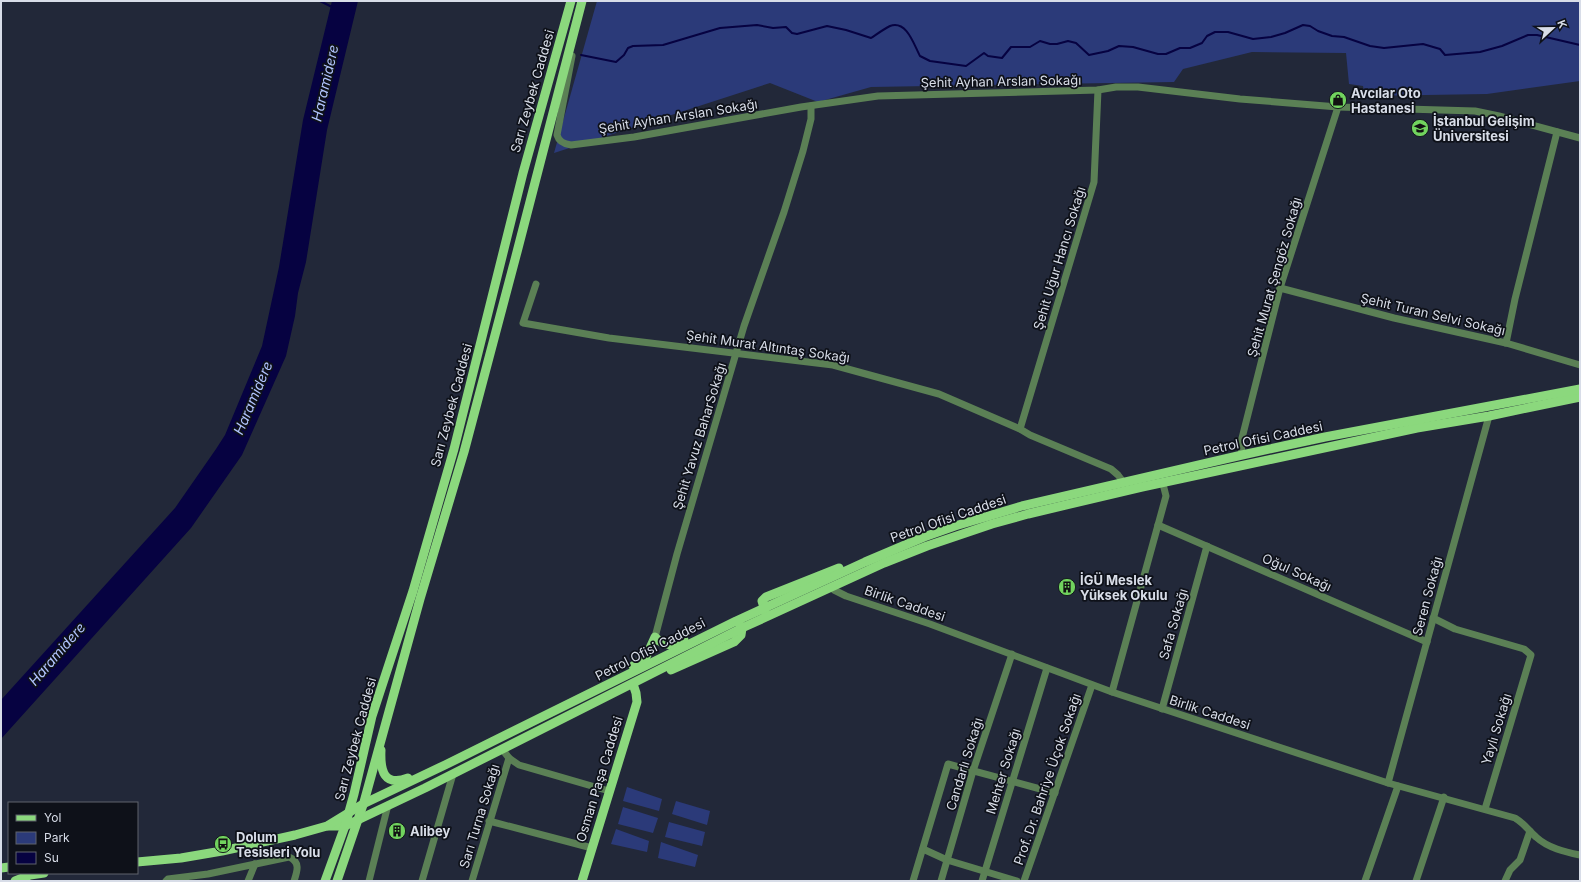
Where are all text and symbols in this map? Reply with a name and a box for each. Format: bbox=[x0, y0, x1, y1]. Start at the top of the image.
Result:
north arrow bbox=[1533, 8, 1573, 48]
text: K bbox=[1554, 18, 1570, 31]
street label: Sarı Zeybek Caddesi bbox=[507, 28, 557, 154]
water label: Haramidere bbox=[307, 43, 342, 123]
street label: Şehit Ayhan Arslan Sokağı bbox=[921, 72, 1081, 90]
place label: Avcılar Oto Hastanesi bbox=[1351, 85, 1421, 116]
shop icon: Avcılar Oto Hastanesi bbox=[1328, 90, 1348, 110]
street label: Şehit Ayhan Arslan Sokağı bbox=[597, 96, 759, 136]
place label: İstanbul Gelişim Üniversitesi bbox=[1433, 113, 1535, 144]
school or university icon: İstanbul Gelişim Üniversitesi bbox=[1410, 118, 1430, 138]
street label: Şehit Uğur Hancı Sokağı bbox=[1030, 184, 1088, 332]
street label: Şehit Murat Şengöz Sokağı bbox=[1243, 195, 1305, 359]
street label: Şehit Turan Selvi Sokağı bbox=[1359, 290, 1507, 338]
street label: Şehit Murat Altıntaş Sokağı bbox=[685, 327, 851, 365]
street label: Sarı Zeybek Caddesi bbox=[427, 342, 475, 468]
water label: Haramidere bbox=[229, 359, 276, 437]
street label: Şehit Yavuz BaharSokağı bbox=[669, 361, 729, 511]
street label: Petrol Ofisi Caddesi bbox=[1202, 418, 1324, 458]
street label: Petrol Ofisi Caddesi bbox=[888, 491, 1008, 545]
street label: Oğul Sokağı bbox=[1260, 550, 1334, 594]
street label: Seren Sokağı bbox=[1409, 555, 1445, 637]
place label: İGÜ Meslek Yüksek Okulu bbox=[1080, 572, 1168, 603]
building icon: İGÜ Meslek Yüksek Okulu bbox=[1057, 577, 1077, 597]
street label: Birlik Caddesi bbox=[863, 582, 947, 624]
street label: Safa Sokağı bbox=[1155, 587, 1191, 661]
street label: Petrol Ofisi Caddesi bbox=[592, 614, 708, 684]
water label: Haramidere bbox=[25, 619, 89, 689]
street label: Sarı Zeybek Caddesi bbox=[331, 676, 379, 802]
street label: Prof. Dr. Bahriye Üçok Sokağı bbox=[1010, 691, 1084, 867]
street label: Birlik Caddesi bbox=[1168, 691, 1252, 733]
street label: Yaylı Sokağı bbox=[1478, 691, 1514, 767]
street label: Osman Paşa Caddesi bbox=[572, 714, 626, 844]
street label: Candarlı Sokağı bbox=[942, 716, 986, 812]
street label: Mehter Sokağı bbox=[982, 726, 1024, 816]
street label: Sarı Turna Sokağı bbox=[456, 762, 502, 870]
legend bbox=[8, 802, 138, 874]
text: Yol bbox=[44, 810, 61, 825]
building icon: Alibey bbox=[387, 821, 407, 841]
place label: Alibey bbox=[410, 823, 450, 839]
place label: Dolum Tesisleri Yolu bbox=[236, 829, 320, 860]
text: Park bbox=[44, 830, 70, 845]
bus stop icon: Dolum Tesisleri Yolu bbox=[213, 834, 233, 854]
text: Su bbox=[44, 850, 59, 865]

